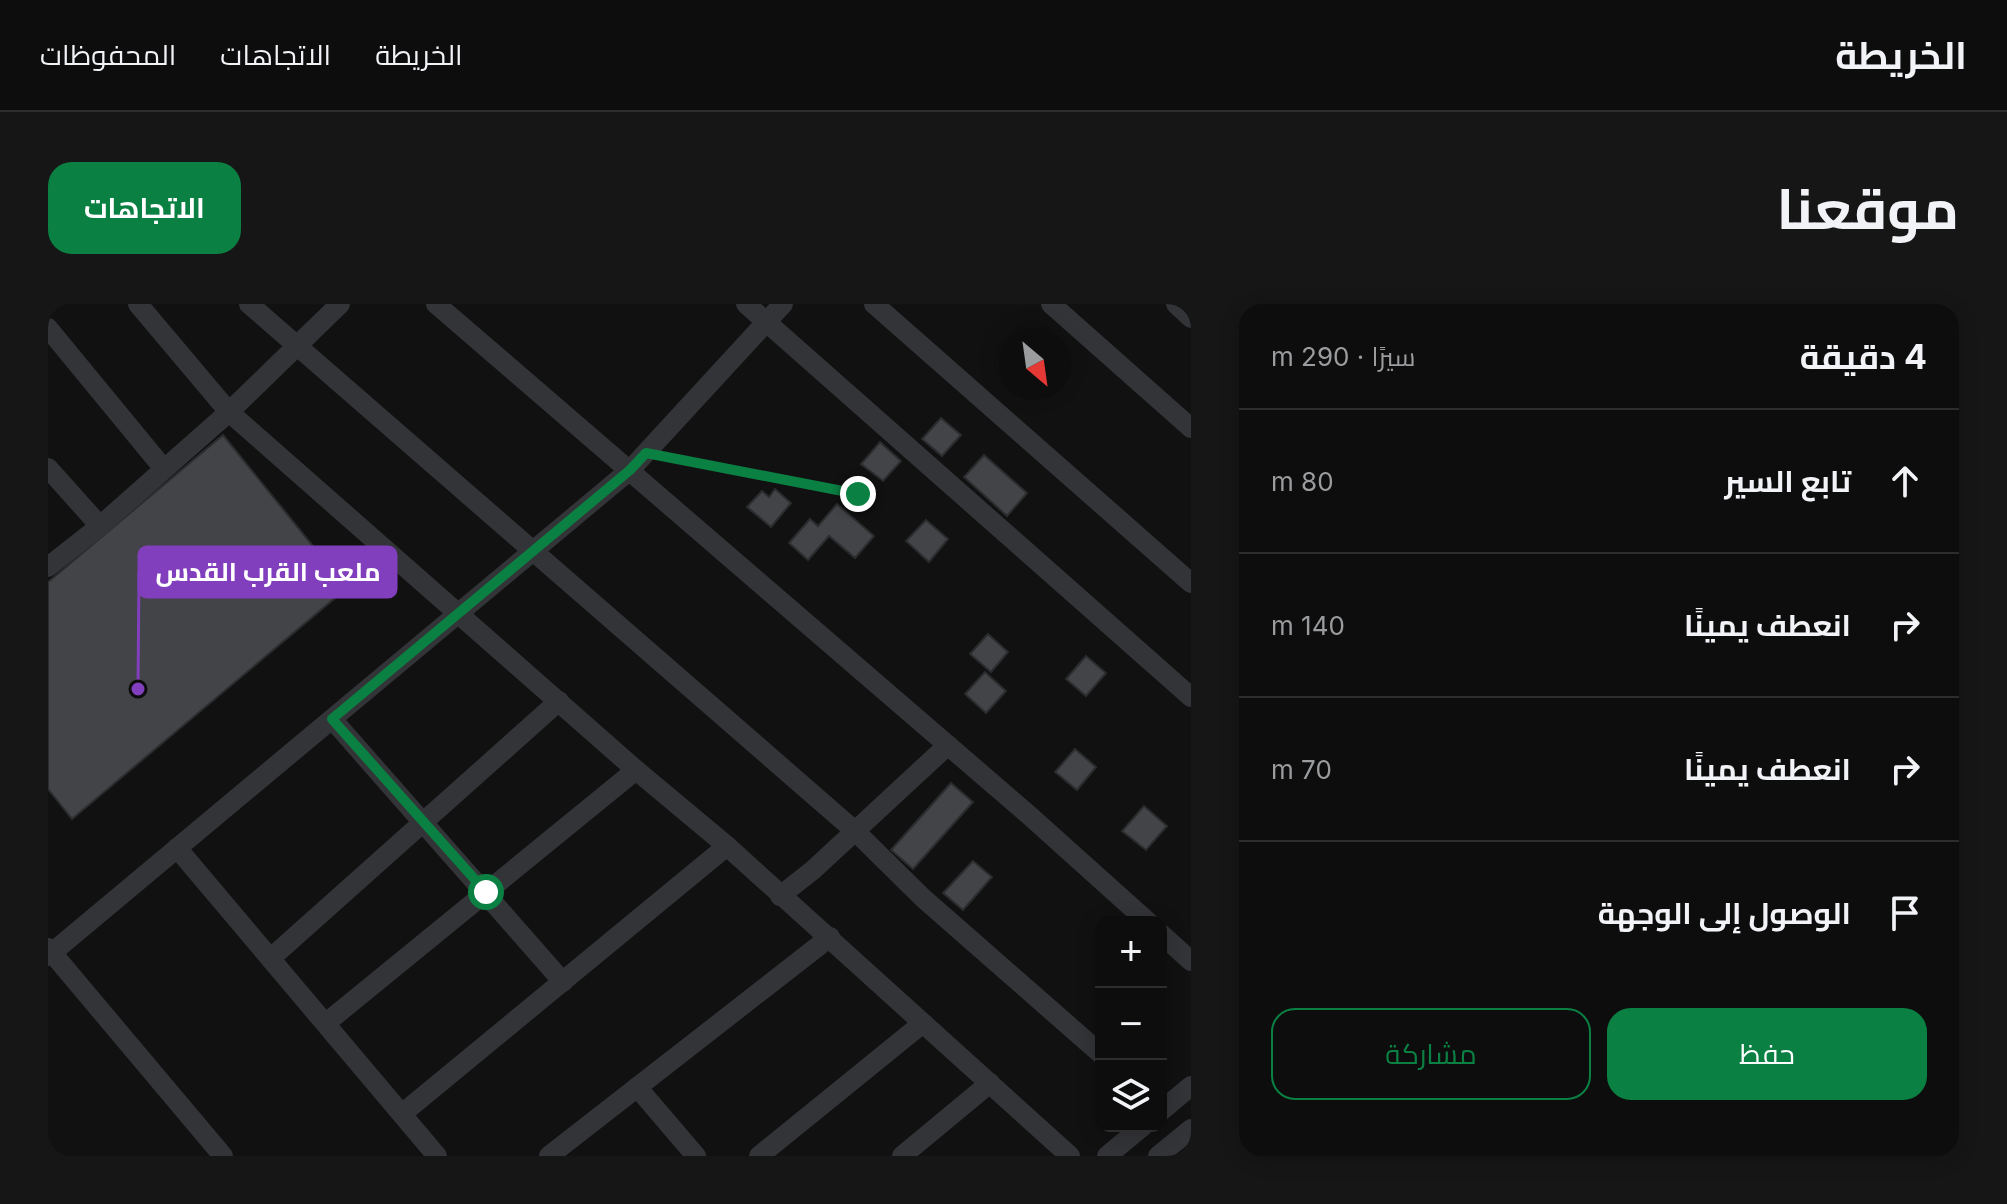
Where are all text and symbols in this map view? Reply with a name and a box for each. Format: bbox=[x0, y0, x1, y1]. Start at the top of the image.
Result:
text: الخريطة bbox=[1835, 32, 1967, 78]
text: المحفوظات bbox=[40, 38, 176, 72]
text: الاتجاهات bbox=[220, 38, 331, 72]
text: الخريطة bbox=[375, 38, 463, 72]
button: الاتجاهات bbox=[48, 162, 241, 254]
text: موقعنا bbox=[1776, 175, 1959, 243]
north arrow bbox=[999, 328, 1071, 400]
text: 4 دقيقة bbox=[1800, 336, 1927, 377]
text: سيرًا · 290 m bbox=[1271, 341, 1416, 372]
icon: ahead bbox=[1883, 459, 1927, 503]
text: تابع السير bbox=[1725, 463, 1851, 499]
text: 80 m bbox=[1271, 466, 1334, 497]
route end bbox=[840, 476, 876, 512]
callout: ملعب القرب القدس bbox=[139, 547, 396, 597]
text: ملعب القرب القدس bbox=[155, 556, 381, 588]
icon: right bbox=[1883, 603, 1927, 647]
text: انعطف يمينًا bbox=[1684, 607, 1851, 643]
text: 140 m bbox=[1271, 610, 1345, 641]
icon: right bbox=[1883, 747, 1927, 791]
text: انعطف يمينًا bbox=[1684, 751, 1851, 787]
text: 70 m bbox=[1271, 754, 1332, 785]
route start bbox=[468, 874, 504, 910]
icon: arrive bbox=[1883, 891, 1927, 935]
text: الوصول إلى الوجهة bbox=[1598, 895, 1851, 931]
map controls bbox=[1095, 916, 1167, 1132]
button: + bbox=[1095, 916, 1167, 988]
button: − bbox=[1095, 988, 1167, 1060]
button: مشاركة bbox=[1271, 1008, 1591, 1100]
button: حفظ bbox=[1607, 1008, 1927, 1100]
button: layers bbox=[1095, 1060, 1167, 1132]

